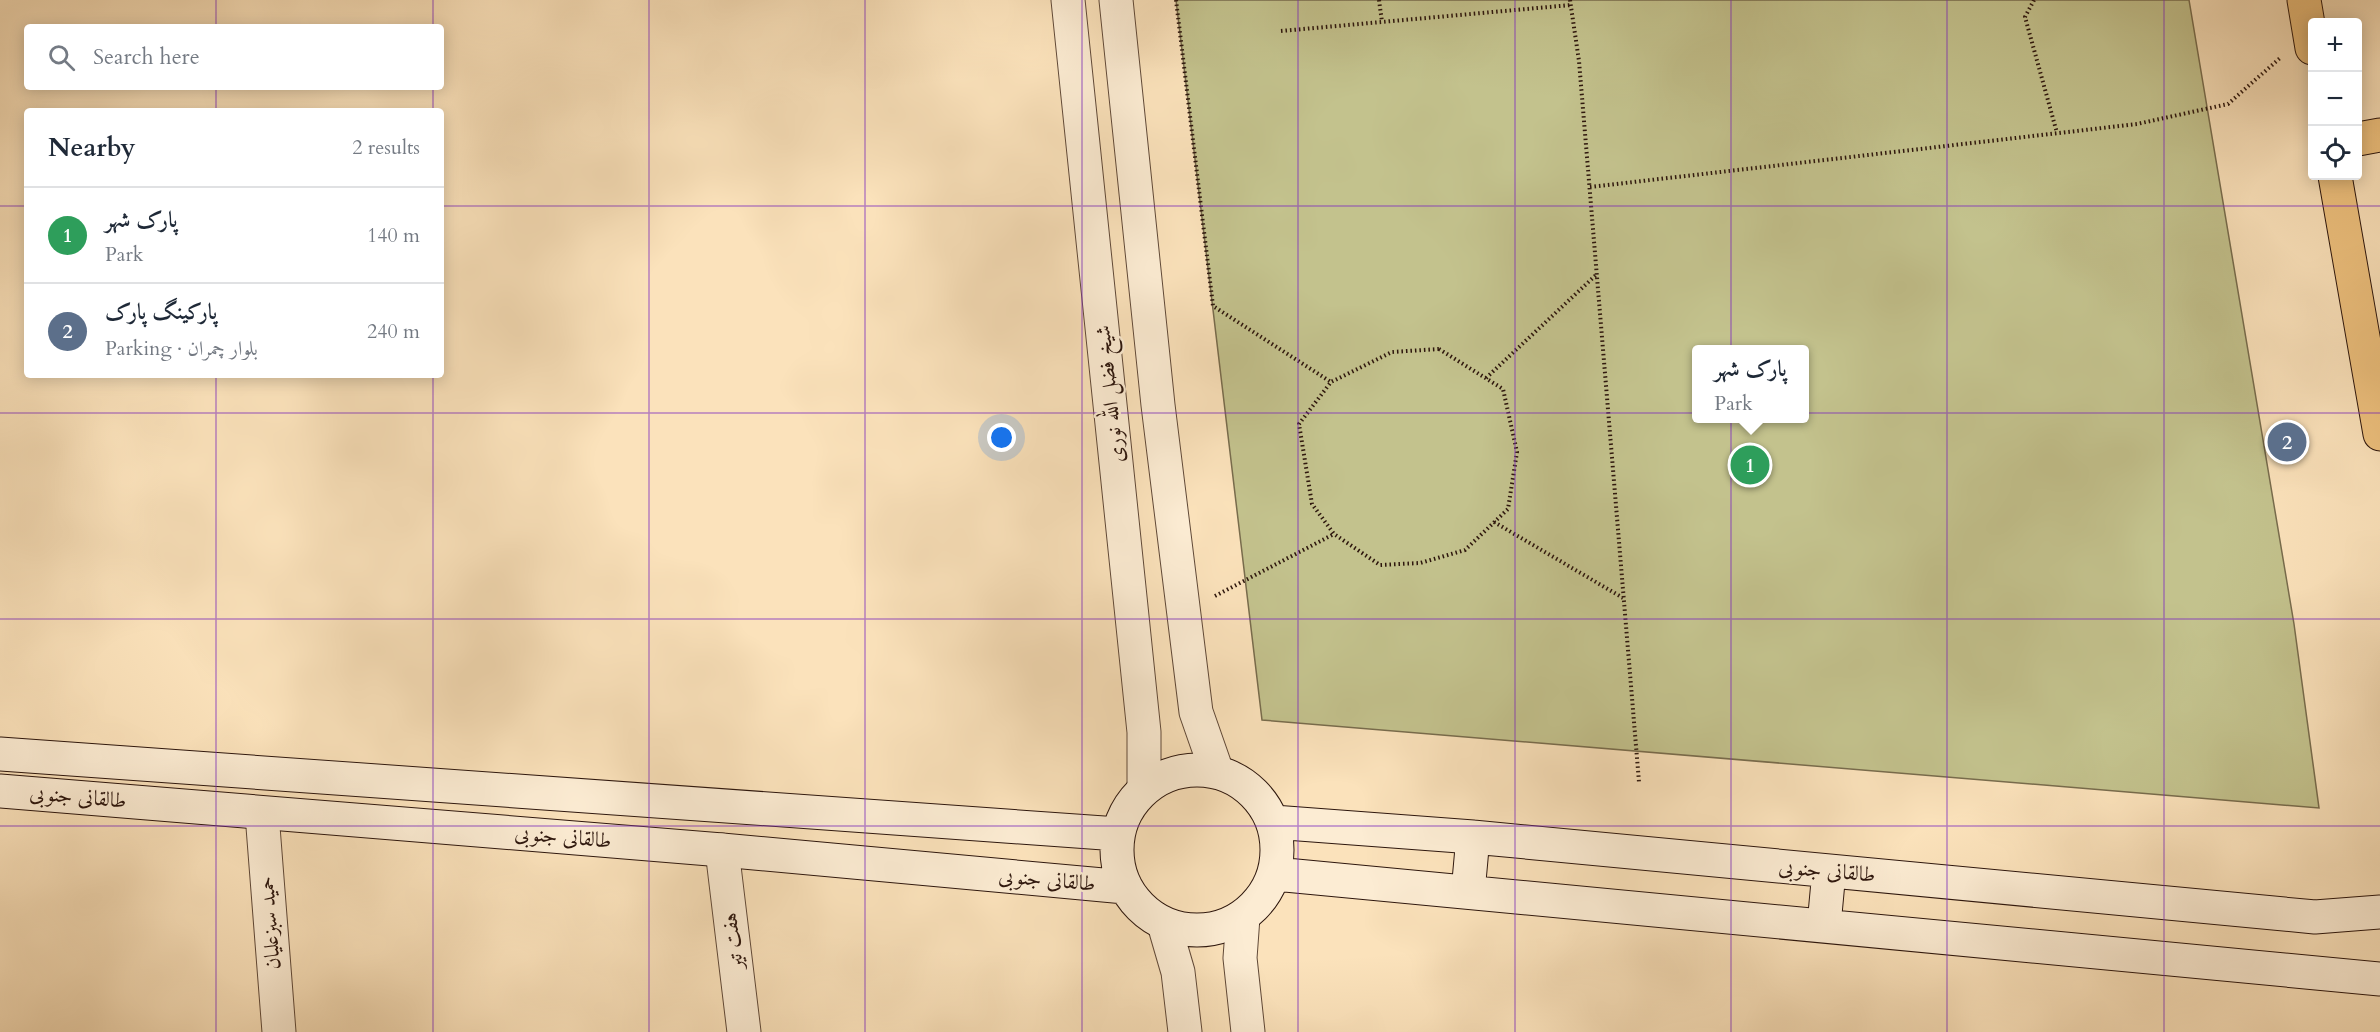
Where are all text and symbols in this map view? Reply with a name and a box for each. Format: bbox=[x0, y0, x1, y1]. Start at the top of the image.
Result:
map controls bbox=[2308, 18, 2362, 180]
button: + bbox=[2308, 18, 2362, 72]
search box bbox=[24, 24, 444, 90]
icon: search bbox=[45, 41, 78, 74]
text: Search here bbox=[93, 42, 200, 72]
button: − bbox=[2308, 72, 2362, 126]
button: locate bbox=[2308, 126, 2362, 180]
text: Nearby bbox=[48, 130, 136, 165]
text: 2 results bbox=[352, 134, 420, 161]
text: پارک شهر bbox=[105, 205, 177, 235]
text: 1 bbox=[62, 222, 73, 249]
text: 140 m bbox=[367, 222, 420, 249]
text: Park bbox=[105, 241, 143, 268]
text: پارکینگ پارک bbox=[105, 297, 217, 327]
text: 2 bbox=[62, 318, 73, 345]
text: 240 m bbox=[367, 318, 420, 345]
street label: شیخ فضل الله نوری bbox=[1085, 323, 1136, 464]
text: Parking · بلوار چمران bbox=[105, 335, 258, 362]
popup bbox=[1692, 345, 1809, 423]
text: پارک شهر bbox=[1714, 354, 1787, 384]
text: Park bbox=[1714, 390, 1753, 417]
pin: 2 bbox=[2268, 420, 2306, 464]
your location bbox=[987, 423, 1016, 452]
pin: 1 bbox=[1730, 442, 1770, 488]
street label: طالقانی جنوبی bbox=[28, 778, 128, 816]
street label: طالقانی جنوبی bbox=[513, 818, 613, 856]
street label: طالقانی جنوبی bbox=[1777, 852, 1877, 890]
street label: طالقانی جنوبی bbox=[997, 861, 1097, 899]
street label: حمید سبزعلیان bbox=[252, 875, 288, 971]
street label: هفت تیر bbox=[715, 911, 751, 973]

